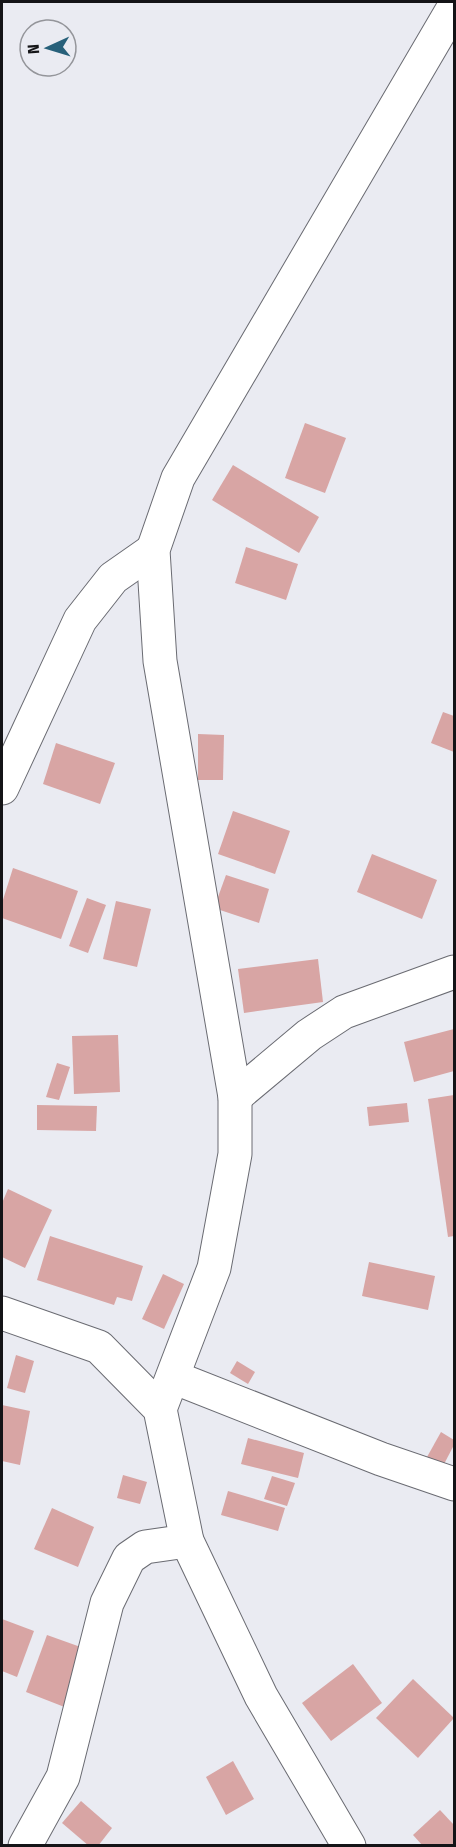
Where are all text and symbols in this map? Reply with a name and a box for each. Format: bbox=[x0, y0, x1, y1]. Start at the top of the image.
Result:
north arrow bbox=[18, 18, 78, 78]
text: N bbox=[24, 44, 43, 54]

